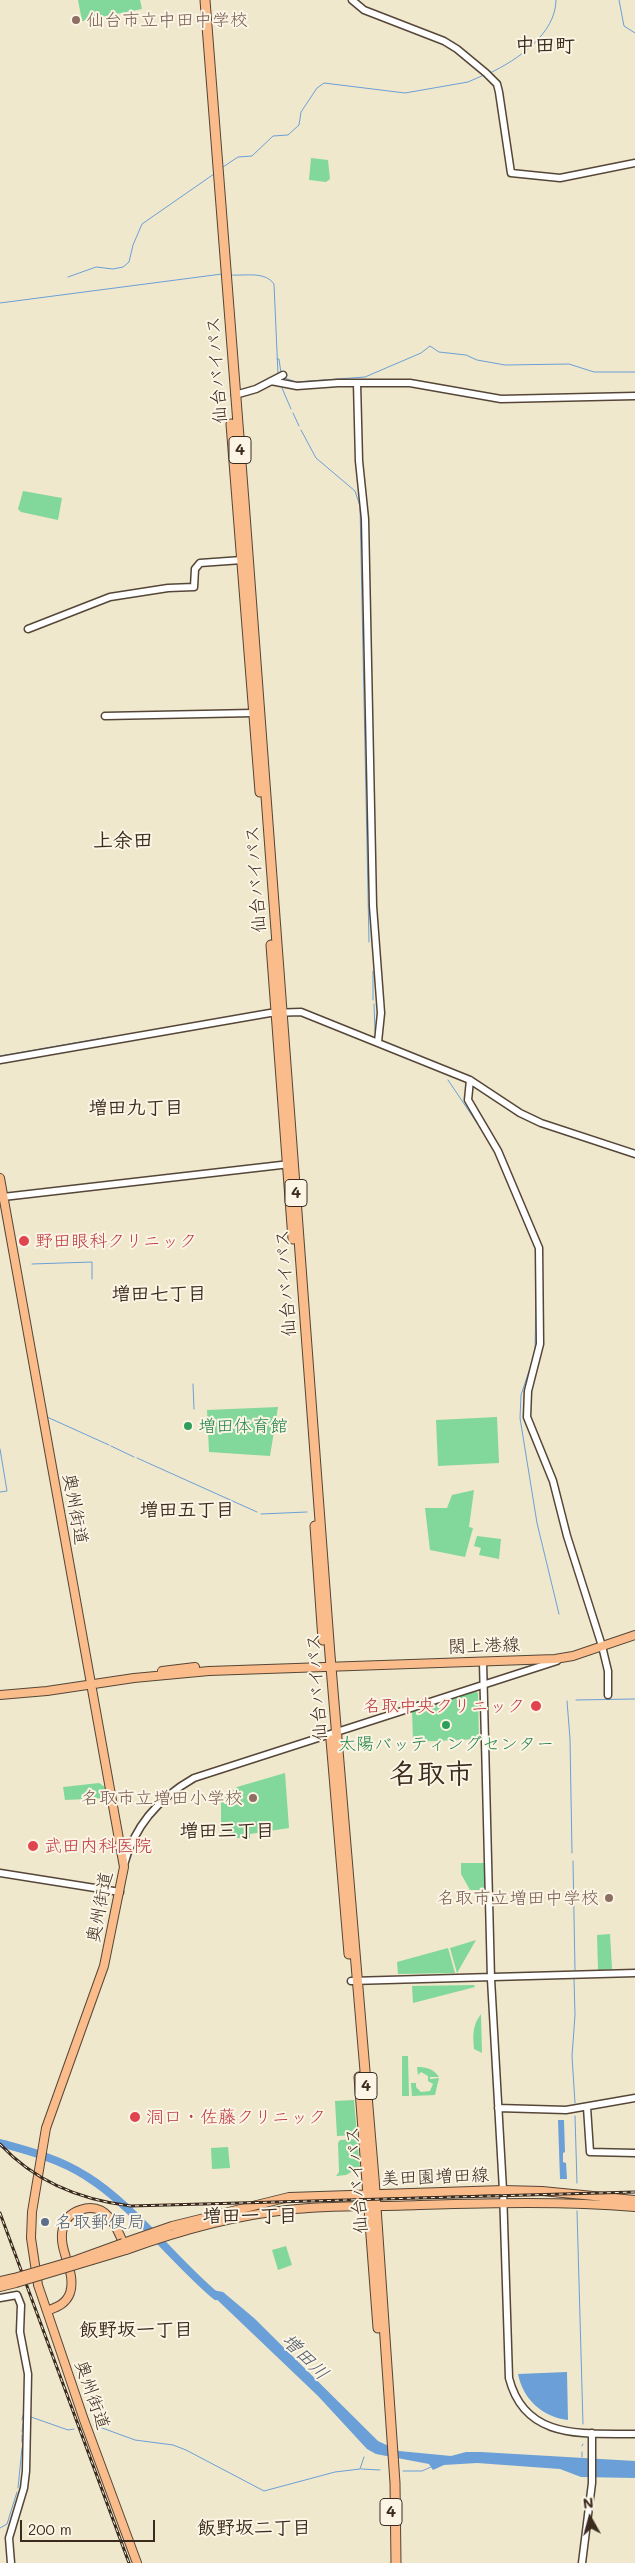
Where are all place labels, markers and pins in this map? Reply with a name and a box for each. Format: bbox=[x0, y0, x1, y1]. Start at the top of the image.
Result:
place label: 仙台市立中田中学校 bbox=[86, 9, 248, 31]
marker: 仙台市立中田中学校 bbox=[70, 14, 82, 26]
place label: 野田眼科クリニック bbox=[35, 1230, 197, 1252]
marker: 野田眼科クリニック bbox=[17, 1234, 31, 1248]
place label: 増田体育館 bbox=[198, 1415, 288, 1437]
marker: 増田体育館 bbox=[182, 1420, 194, 1432]
place label: 名取中央クリニック bbox=[363, 1695, 525, 1717]
marker: 名取中央クリニック bbox=[529, 1699, 543, 1713]
marker: 太陽バッティングセンター bbox=[440, 1719, 452, 1731]
place label: 太陽バッティングセンター bbox=[338, 1733, 554, 1755]
place label: 名取市立増田小学校 bbox=[81, 1787, 243, 1809]
marker: 名取市立増田小学校 bbox=[247, 1792, 259, 1804]
place label: 武田内科医院 bbox=[44, 1835, 152, 1857]
marker: 武田内科医院 bbox=[26, 1839, 40, 1853]
place label: 名取市立増田中学校 bbox=[437, 1887, 599, 1909]
marker: 名取市立増田中学校 bbox=[603, 1892, 615, 1904]
place label: 洞口・佐藤クリニック bbox=[146, 2106, 326, 2128]
marker: 洞口・佐藤クリニック bbox=[128, 2110, 142, 2124]
place label: 名取郵便局 bbox=[55, 2211, 145, 2233]
marker: 名取郵便局 bbox=[39, 2216, 51, 2228]

